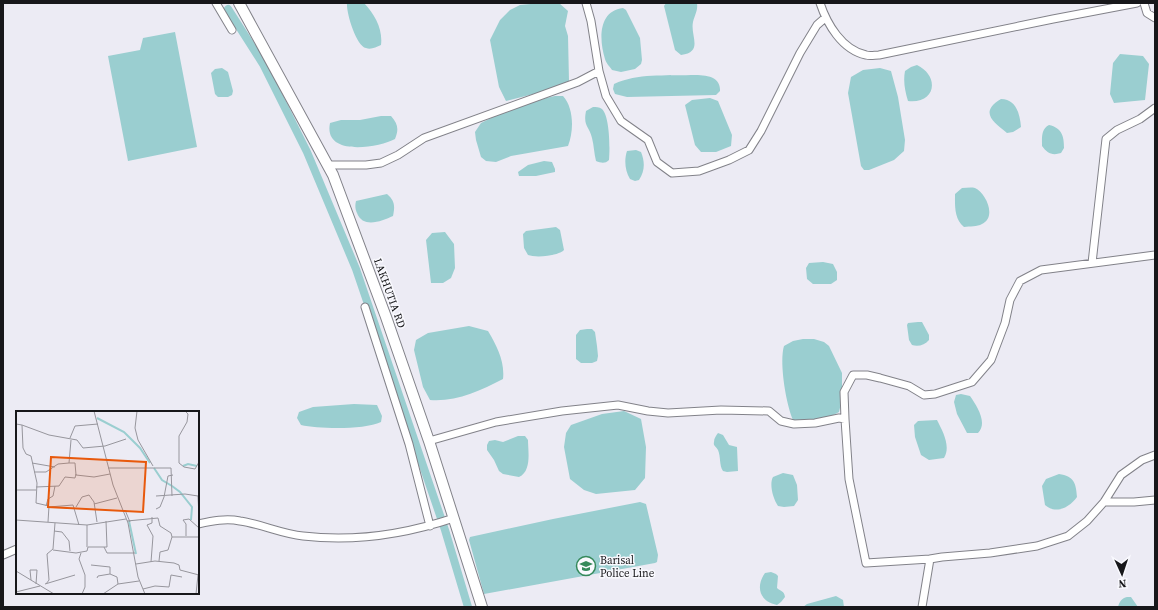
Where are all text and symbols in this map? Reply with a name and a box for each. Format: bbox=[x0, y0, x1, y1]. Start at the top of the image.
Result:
street label: LAKHUTIA RD bbox=[370, 256, 409, 330]
inset map bbox=[16, 411, 199, 594]
place label: Barisal Police Line bbox=[600, 553, 655, 581]
north arrow bbox=[1102, 554, 1142, 594]
school or university icon: Barisal Police Line bbox=[575, 555, 597, 577]
text: N bbox=[1118, 576, 1127, 591]

